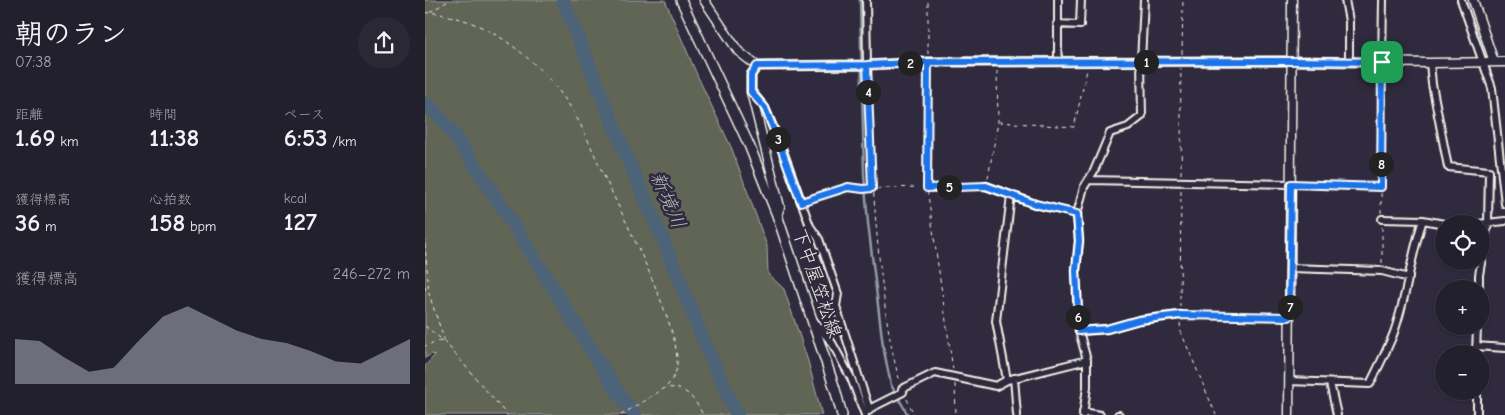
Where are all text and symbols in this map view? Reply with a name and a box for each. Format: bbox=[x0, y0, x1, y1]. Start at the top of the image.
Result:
button: share bbox=[358, 17, 410, 69]
text: 朝のラン bbox=[15, 18, 127, 50]
pin bbox=[1361, 41, 1403, 83]
icon: arrive bbox=[1368, 48, 1396, 76]
pin: 2 bbox=[897, 50, 923, 76]
pin: 1 bbox=[1133, 50, 1159, 74]
text: 07:38 bbox=[15, 53, 52, 71]
text: 1 bbox=[1144, 54, 1149, 71]
text: 2 bbox=[907, 55, 914, 72]
pin: 4 bbox=[855, 80, 881, 104]
text: 4 bbox=[865, 84, 872, 101]
text: 距離 bbox=[15, 106, 43, 123]
text: 時間 bbox=[149, 106, 177, 123]
text: ペース bbox=[284, 106, 325, 123]
text: 1.69 bbox=[15, 123, 56, 152]
text: 11:38 bbox=[149, 123, 199, 152]
text: 6:53 bbox=[284, 123, 328, 152]
pin: 3 bbox=[765, 126, 791, 152]
text: 3 bbox=[775, 131, 782, 148]
text: km bbox=[56, 133, 79, 150]
text: /km bbox=[328, 133, 357, 150]
pin: 8 bbox=[1369, 152, 1393, 176]
text: 8 bbox=[1378, 156, 1385, 173]
water label: 新境川 bbox=[646, 168, 690, 232]
pin: 5 bbox=[937, 174, 961, 200]
text: 5 bbox=[946, 179, 953, 196]
text: kcal bbox=[284, 190, 307, 207]
text: 獲得標高 bbox=[15, 191, 71, 208]
text: 心拍数 bbox=[149, 191, 191, 208]
text: 127 bbox=[284, 207, 317, 236]
text: 36 bbox=[15, 208, 40, 237]
text: 158 bbox=[149, 208, 185, 237]
map controls bbox=[1435, 215, 1490, 400]
button: locate bbox=[1435, 215, 1490, 270]
text: m bbox=[40, 218, 57, 235]
text: bpm bbox=[185, 218, 216, 235]
street label: 下中屋笠松線 bbox=[788, 226, 846, 340]
text: 246–272 m bbox=[333, 265, 410, 283]
text: 獲得標高 bbox=[15, 270, 79, 288]
button: + bbox=[1435, 280, 1490, 335]
pin: 7 bbox=[1277, 294, 1303, 320]
text: 7 bbox=[1287, 299, 1294, 316]
pin: 6 bbox=[1065, 304, 1091, 330]
text: 6 bbox=[1075, 309, 1082, 326]
button: − bbox=[1435, 345, 1490, 400]

